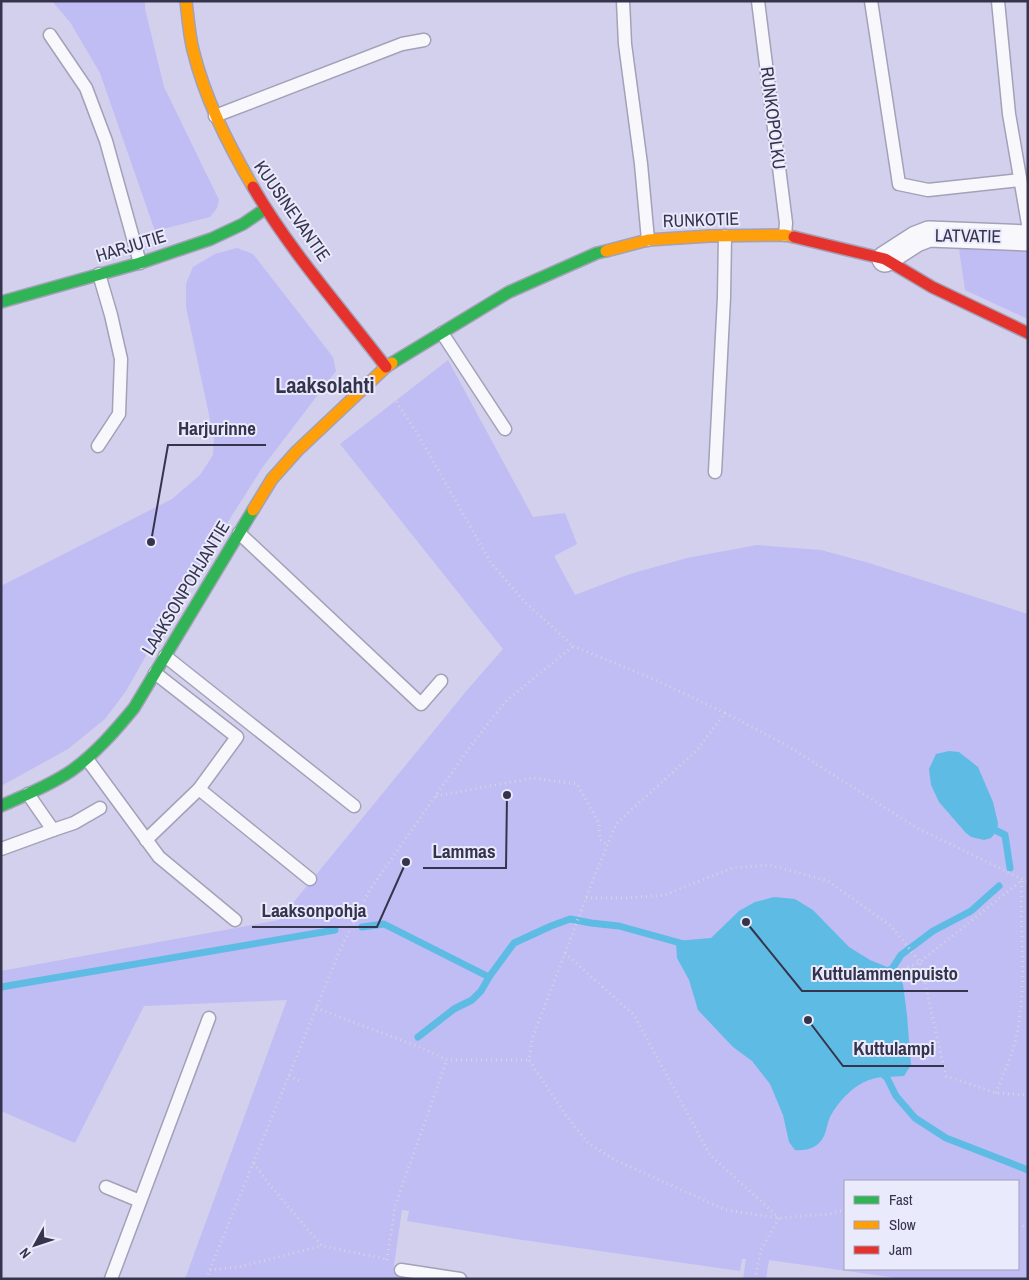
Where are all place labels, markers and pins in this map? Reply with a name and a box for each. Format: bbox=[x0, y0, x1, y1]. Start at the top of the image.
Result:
callout: Harjurinne bbox=[168, 411, 266, 445]
callout: Lammas bbox=[423, 834, 506, 868]
callout: Laaksonpohja bbox=[252, 893, 377, 927]
callout: Kuttulammenpuisto bbox=[802, 957, 968, 991]
callout: Kuttulampi bbox=[843, 1032, 944, 1066]

